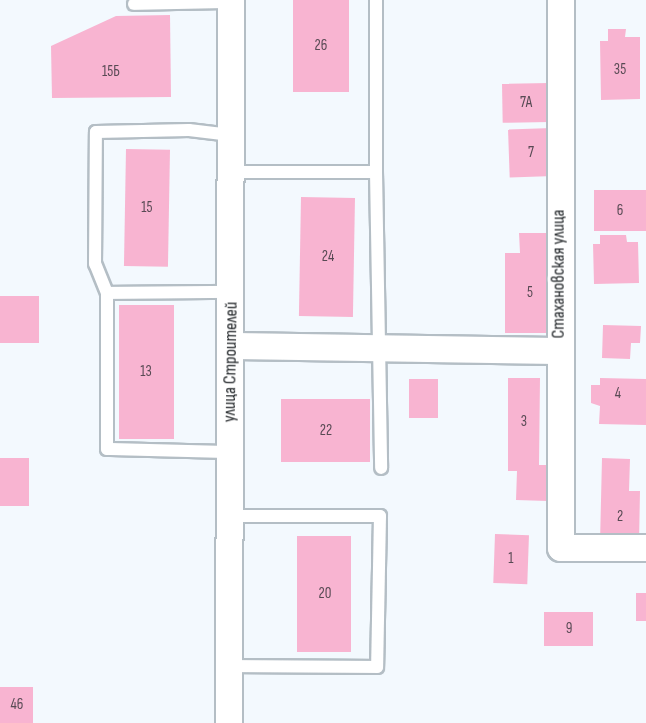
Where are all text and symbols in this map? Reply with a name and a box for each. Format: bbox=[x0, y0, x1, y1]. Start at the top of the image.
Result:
house number: 26 bbox=[315, 37, 327, 55]
house number: 35 bbox=[614, 61, 626, 79]
house number: 15Б bbox=[102, 63, 120, 81]
house number: 7А bbox=[520, 94, 532, 112]
house number: 7 bbox=[528, 144, 534, 162]
house number: 15 bbox=[141, 199, 153, 217]
house number: 6 bbox=[617, 202, 623, 220]
street label: Стахановская улица bbox=[548, 209, 570, 339]
house number: 24 bbox=[322, 248, 334, 266]
house number: 5 bbox=[527, 284, 533, 302]
street label: улица Строителей bbox=[219, 302, 243, 422]
house number: 13 bbox=[140, 363, 152, 381]
house number: 4 bbox=[615, 385, 621, 403]
house number: 3 bbox=[521, 413, 527, 431]
house number: 22 bbox=[320, 422, 332, 440]
house number: 2 bbox=[617, 508, 623, 526]
house number: 1 bbox=[508, 550, 514, 568]
house number: 20 bbox=[319, 585, 331, 603]
house number: 9 bbox=[566, 620, 572, 638]
house number: 46 bbox=[11, 696, 23, 714]

